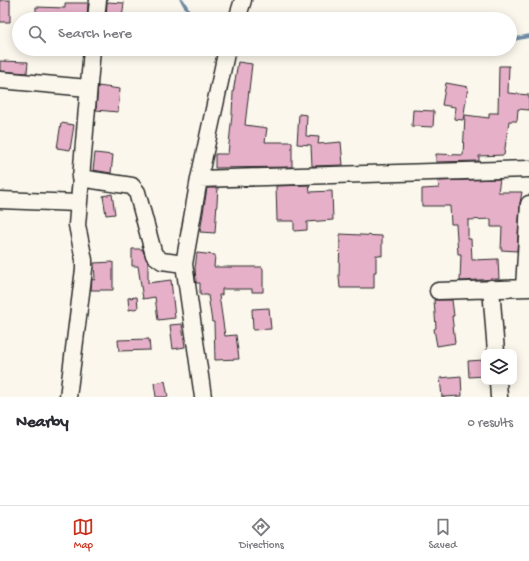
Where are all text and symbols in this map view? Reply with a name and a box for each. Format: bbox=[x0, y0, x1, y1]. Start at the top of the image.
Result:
search box bbox=[12, 12, 517, 56]
icon: search bbox=[26, 23, 48, 45]
text: Search here bbox=[58, 25, 132, 43]
map controls bbox=[481, 349, 517, 385]
button: layers bbox=[481, 349, 517, 385]
text: Nearby bbox=[16, 413, 69, 433]
text: 0 results bbox=[467, 416, 513, 431]
tab: Map bbox=[72, 516, 94, 552]
tab: Directions bbox=[239, 516, 284, 552]
tab: Saved bbox=[428, 516, 457, 552]

